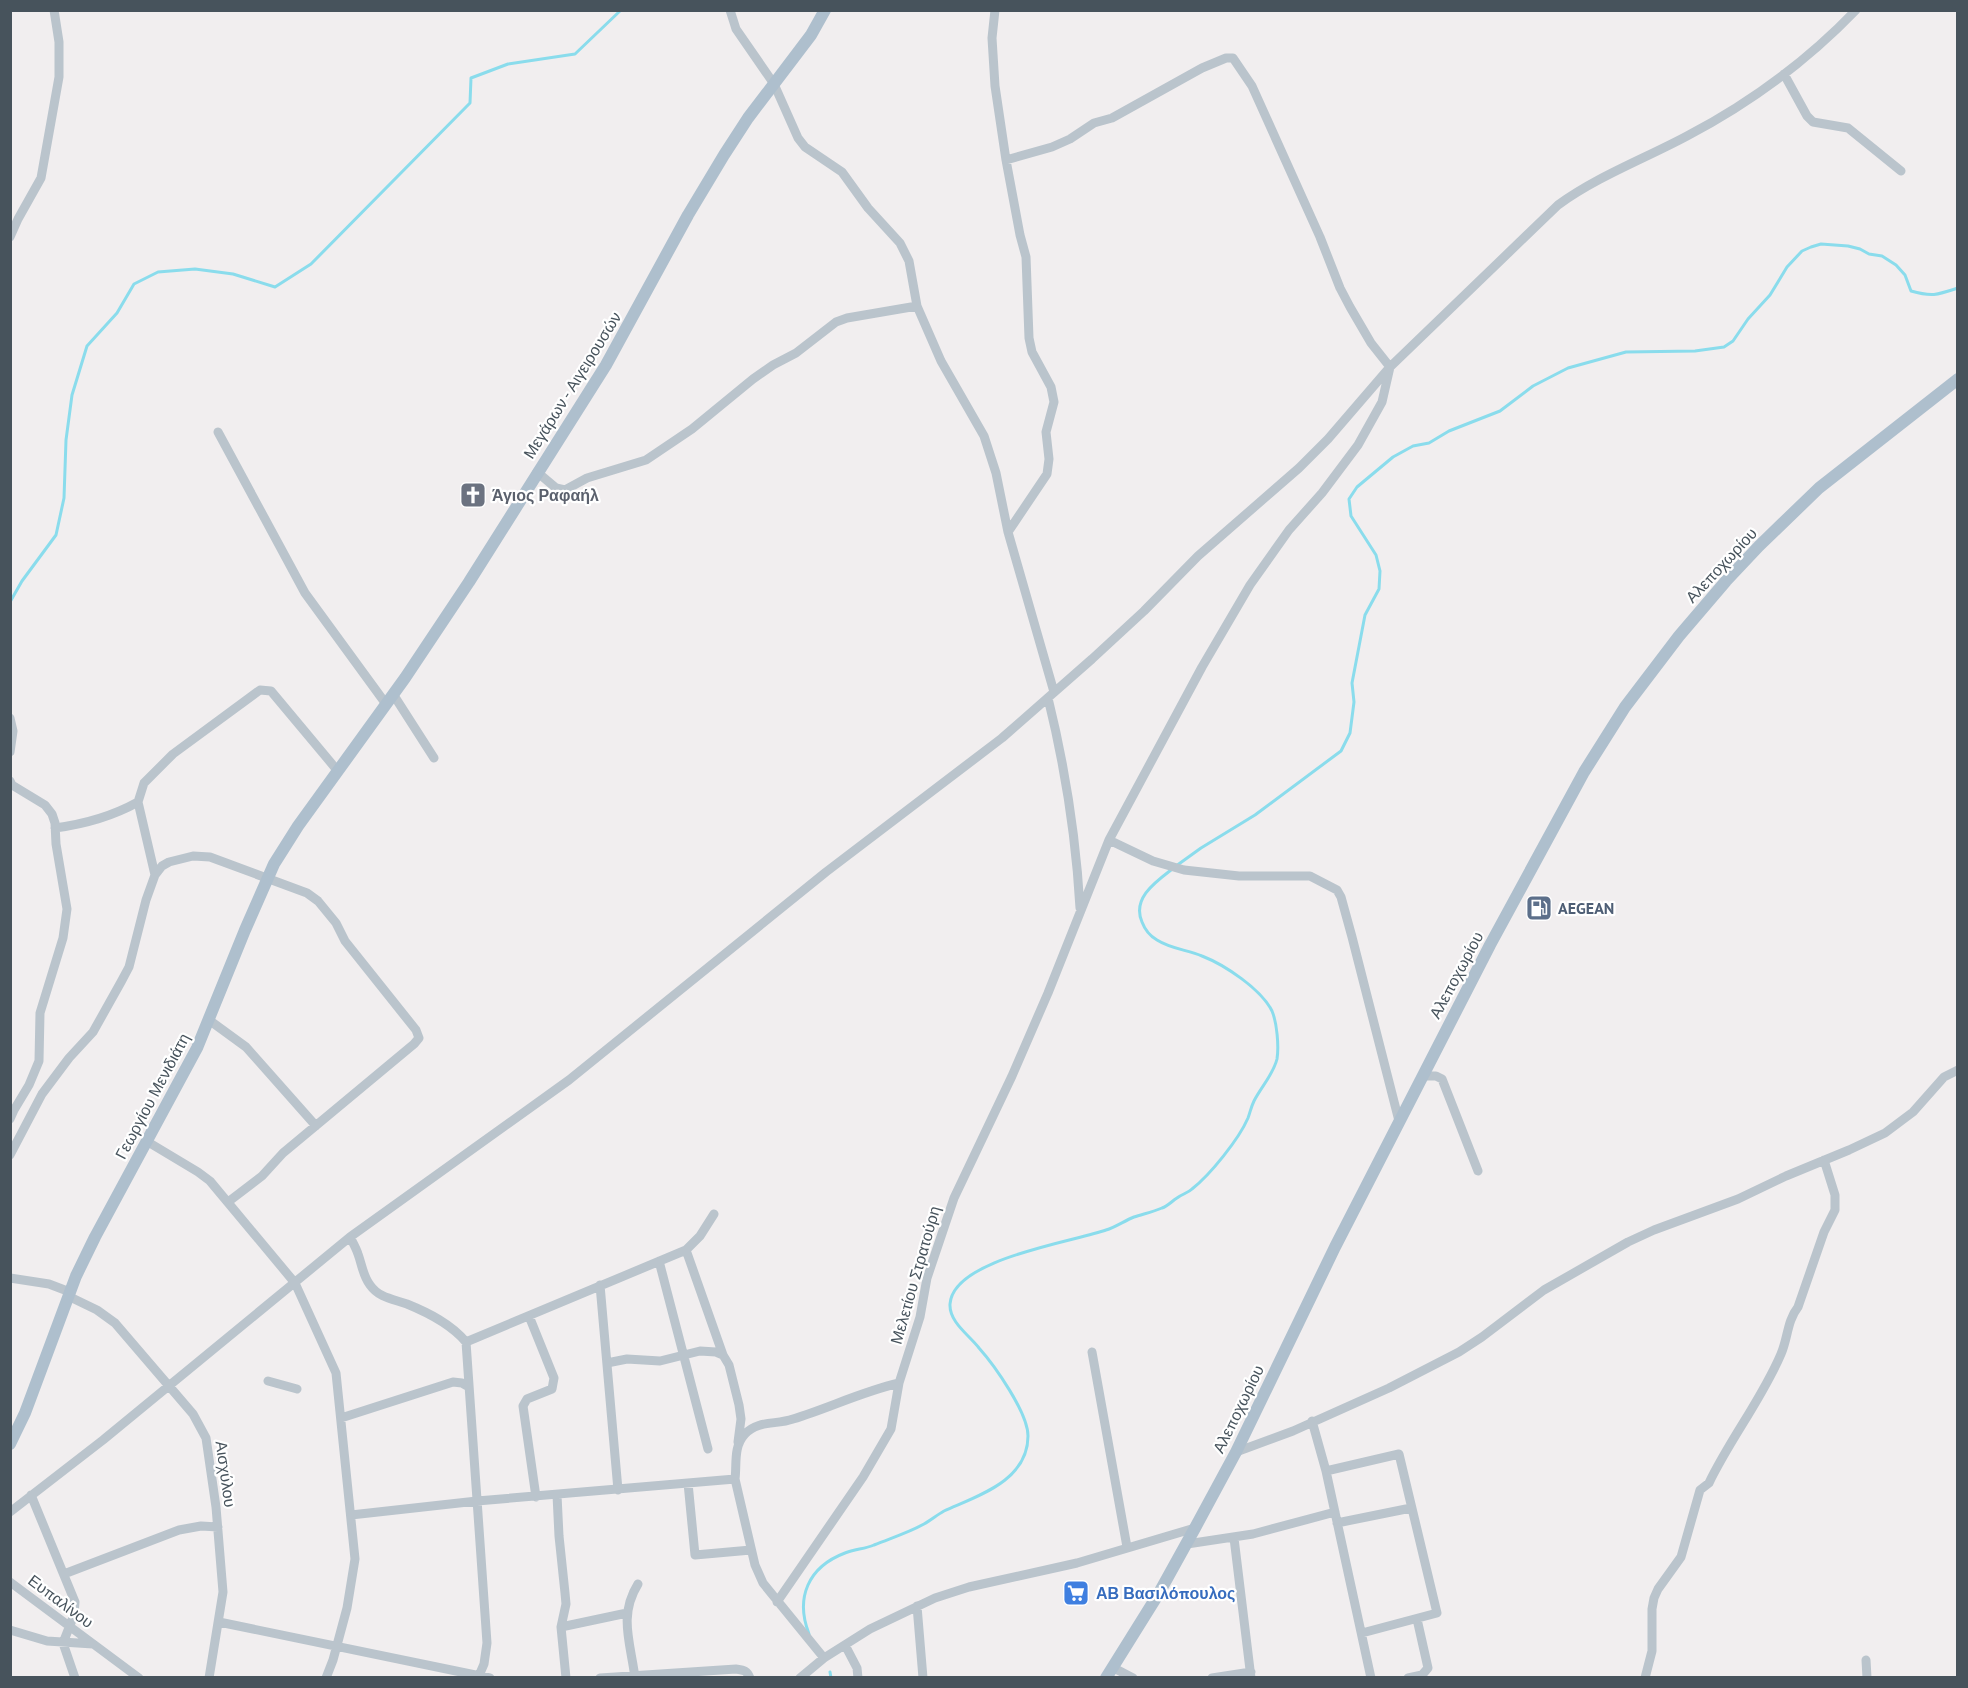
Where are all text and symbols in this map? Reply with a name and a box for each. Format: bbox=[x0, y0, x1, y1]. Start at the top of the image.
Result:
street label: Μεγάρων - Αιγειρουσών bbox=[519, 308, 625, 462]
church icon: Άγιος Ραφαήλ bbox=[458, 480, 488, 510]
place label: Άγιος Ραφαήλ bbox=[492, 485, 599, 505]
street label: Αλεποχωρίου bbox=[1681, 523, 1761, 607]
fuel station icon: AEGEAN bbox=[1524, 893, 1554, 923]
place label: AEGEAN bbox=[1558, 898, 1614, 918]
street label: Αλεποχωρίου bbox=[1425, 928, 1487, 1022]
street label: Γεωργίου Μενιδιάτη bbox=[110, 1030, 194, 1162]
street label: Μελετίου Στρατούρη bbox=[886, 1204, 944, 1346]
street label: Αλεποχωρίου bbox=[1208, 1362, 1268, 1456]
street label: Αισχύλου bbox=[211, 1440, 241, 1508]
street label: Ευπαλίνου bbox=[24, 1570, 98, 1632]
supermarket icon: ΑΒ Βασιλόπουλος bbox=[1061, 1578, 1091, 1608]
place label: ΑΒ Βασιλόπουλος bbox=[1096, 1583, 1235, 1603]

